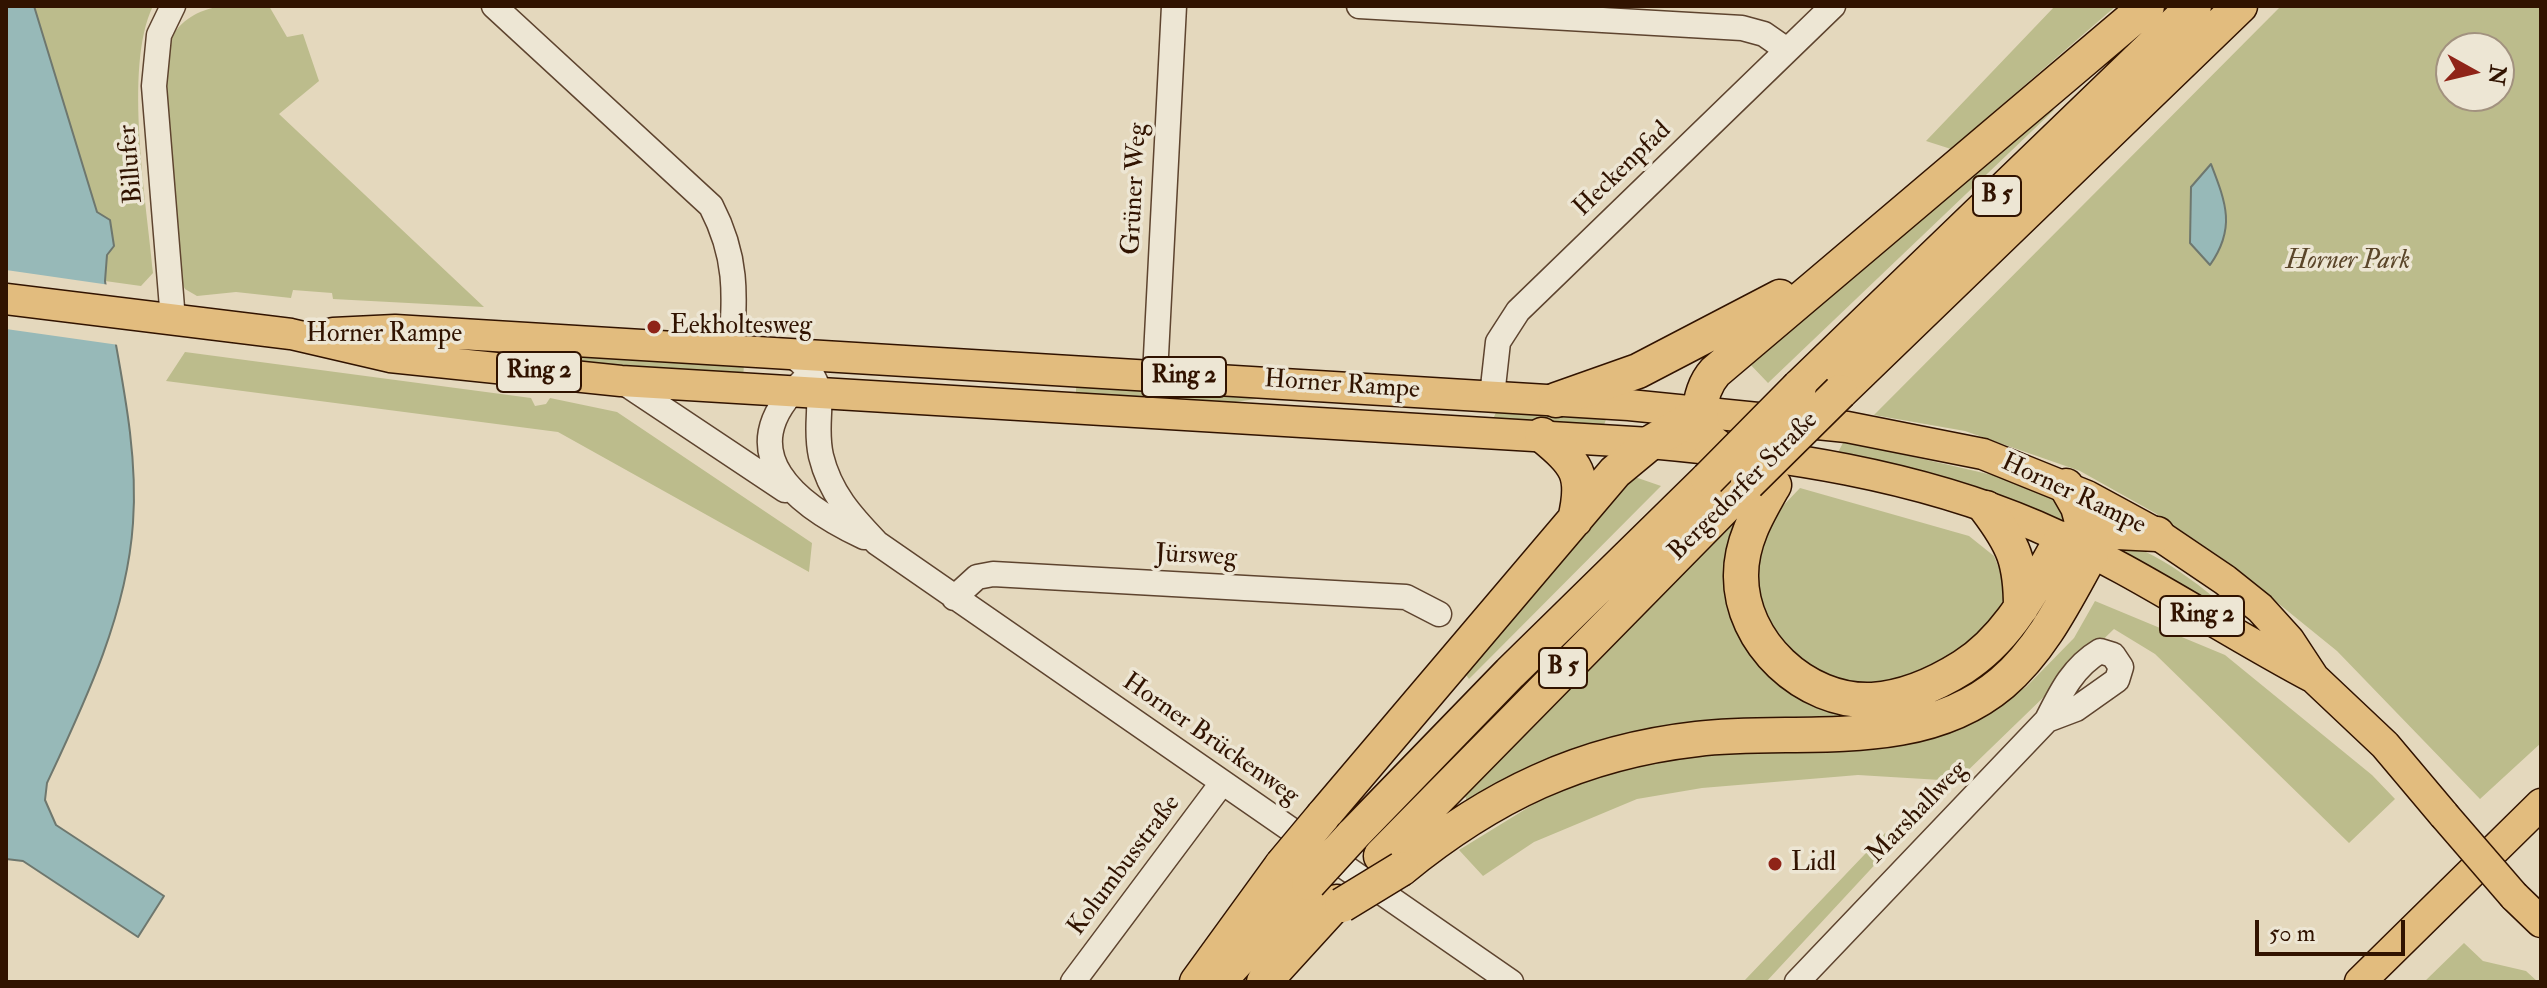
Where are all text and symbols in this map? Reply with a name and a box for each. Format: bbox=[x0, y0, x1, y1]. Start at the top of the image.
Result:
north arrow bbox=[2435, 32, 2515, 112]
text: N bbox=[2482, 63, 2512, 87]
street label: Heckenpfad bbox=[1568, 116, 1678, 224]
street label: Grüner Weg bbox=[1117, 122, 1155, 256]
street label: Billufer bbox=[113, 123, 151, 205]
road number: B 5 bbox=[1973, 176, 2021, 216]
park label: Horner Park bbox=[2286, 246, 2410, 278]
place label: Eekholtesweg bbox=[670, 311, 812, 343]
marker: Eekholtesweg bbox=[645, 318, 663, 336]
street label: Horner Rampe bbox=[306, 319, 462, 351]
road number: Ring 2 bbox=[497, 352, 581, 392]
road number: Ring 2 bbox=[1142, 357, 1226, 397]
street label: Horner Rampe bbox=[1263, 365, 1421, 407]
street label: Bergedorfer Straße bbox=[1663, 406, 1825, 568]
street label: Horner Rampe bbox=[1996, 448, 2150, 542]
street label: Jürsweg bbox=[1154, 539, 1238, 575]
road number: Ring 2 bbox=[2160, 596, 2244, 636]
road number: B 5 bbox=[1539, 648, 1587, 688]
street label: Horner Brückenweg bbox=[1116, 667, 1304, 813]
street label: Marshallweg bbox=[1861, 755, 1975, 871]
street label: Kolumbusstraße bbox=[1062, 790, 1188, 942]
place label: Lidl bbox=[1791, 848, 1836, 880]
marker: Lidl bbox=[1766, 855, 1784, 873]
scale bar bbox=[2259, 904, 2409, 954]
text: 50 m bbox=[2269, 918, 2315, 949]

